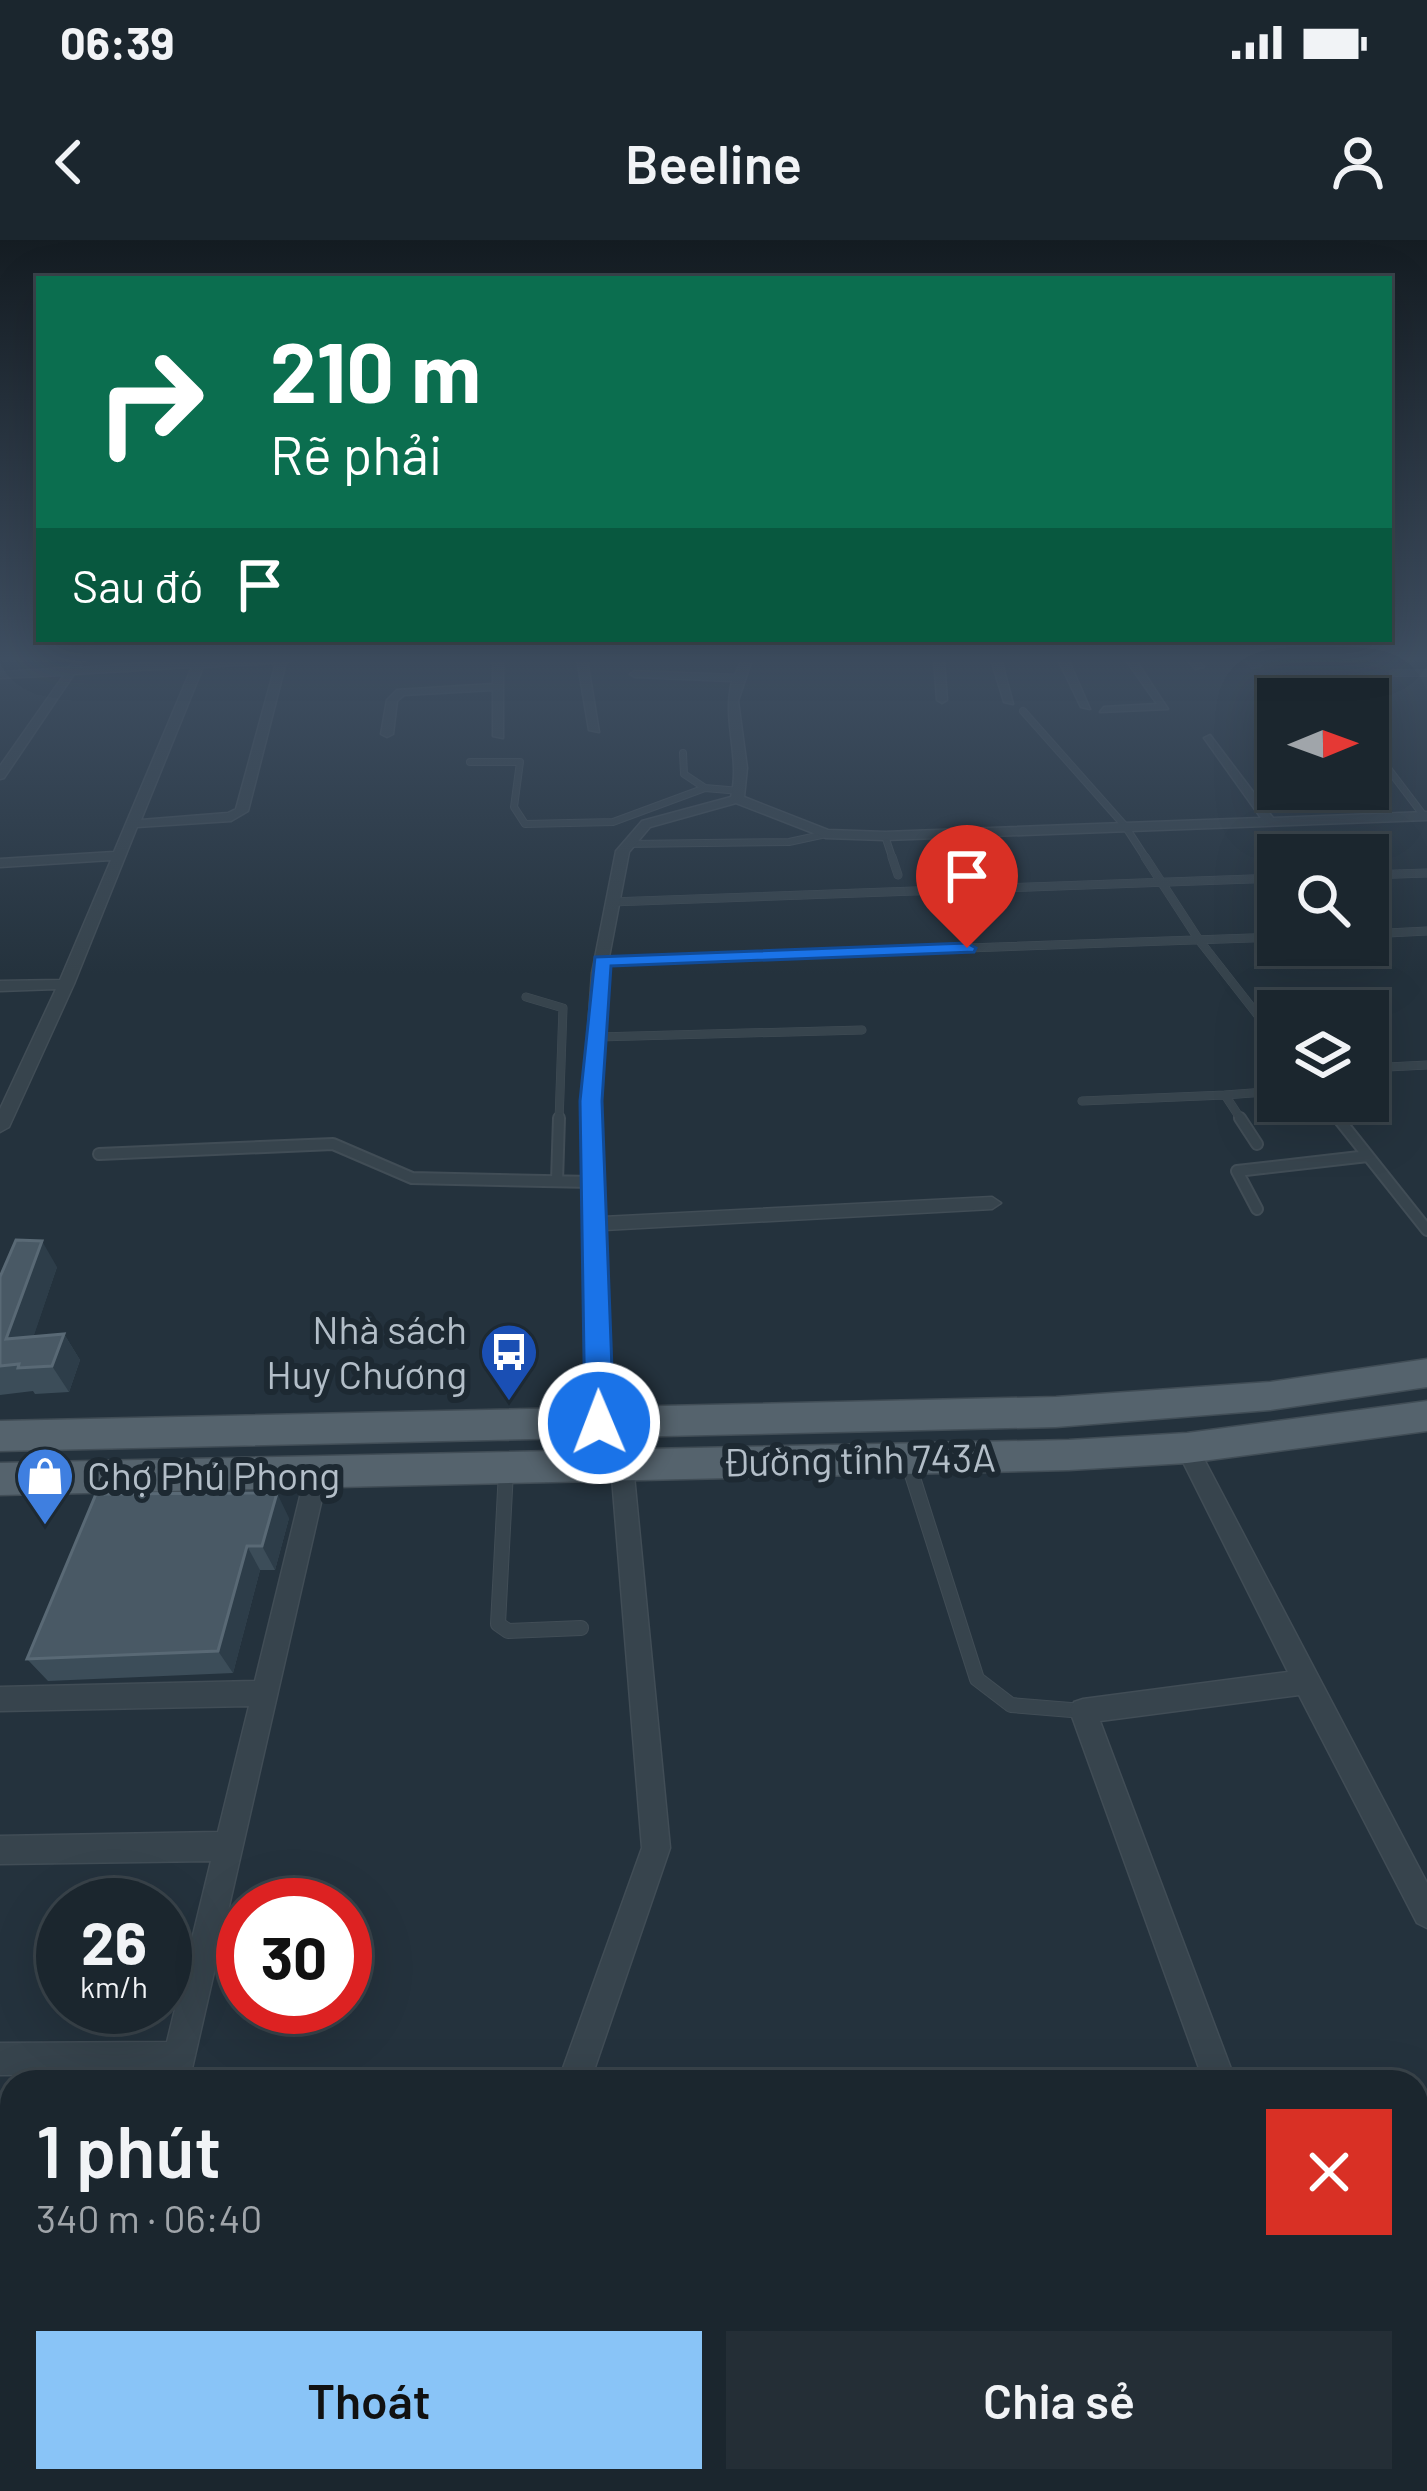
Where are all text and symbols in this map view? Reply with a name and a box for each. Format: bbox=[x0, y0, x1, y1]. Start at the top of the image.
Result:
text: 06:39 bbox=[60, 15, 174, 69]
icon: back bbox=[36, 129, 102, 195]
icon: person bbox=[1325, 129, 1391, 195]
text: Beeline bbox=[625, 130, 802, 195]
text: 210 m bbox=[270, 319, 481, 420]
icon: right bbox=[72, 324, 228, 480]
text: Rẽ phải bbox=[270, 421, 443, 486]
icon: arrive bbox=[227, 552, 293, 618]
text: Sau đó bbox=[72, 558, 203, 612]
north arrow bbox=[1257, 678, 1389, 810]
map controls bbox=[1257, 678, 1389, 1122]
pin bbox=[916, 825, 1018, 948]
button: search bbox=[1257, 834, 1389, 966]
icon: arrive bbox=[934, 843, 1000, 909]
button: layers bbox=[1257, 990, 1389, 1122]
place label: Nhà sách Huy Chương bbox=[266, 1305, 467, 1397]
bus stop icon: Nhà sách Huy Chương bbox=[478, 1321, 540, 1403]
position arrow bbox=[536, 1360, 662, 1486]
street label: Đường tỉnh 743A bbox=[722, 1433, 996, 1484]
shop icon: Chợ Phú Phong bbox=[14, 1445, 76, 1527]
place label: Chợ Phú Phong bbox=[87, 1451, 340, 1498]
speed limit sign: 30 bbox=[216, 1878, 372, 2034]
text: 26 bbox=[81, 1905, 147, 1977]
text: km/h bbox=[80, 1968, 148, 2004]
text: 1 phút bbox=[36, 2106, 222, 2192]
button: close bbox=[1266, 2109, 1392, 2235]
text: 340 m · 06:40 bbox=[36, 2194, 262, 2241]
button: Thoát bbox=[36, 2331, 702, 2469]
button: Chia sẻ bbox=[726, 2331, 1392, 2469]

